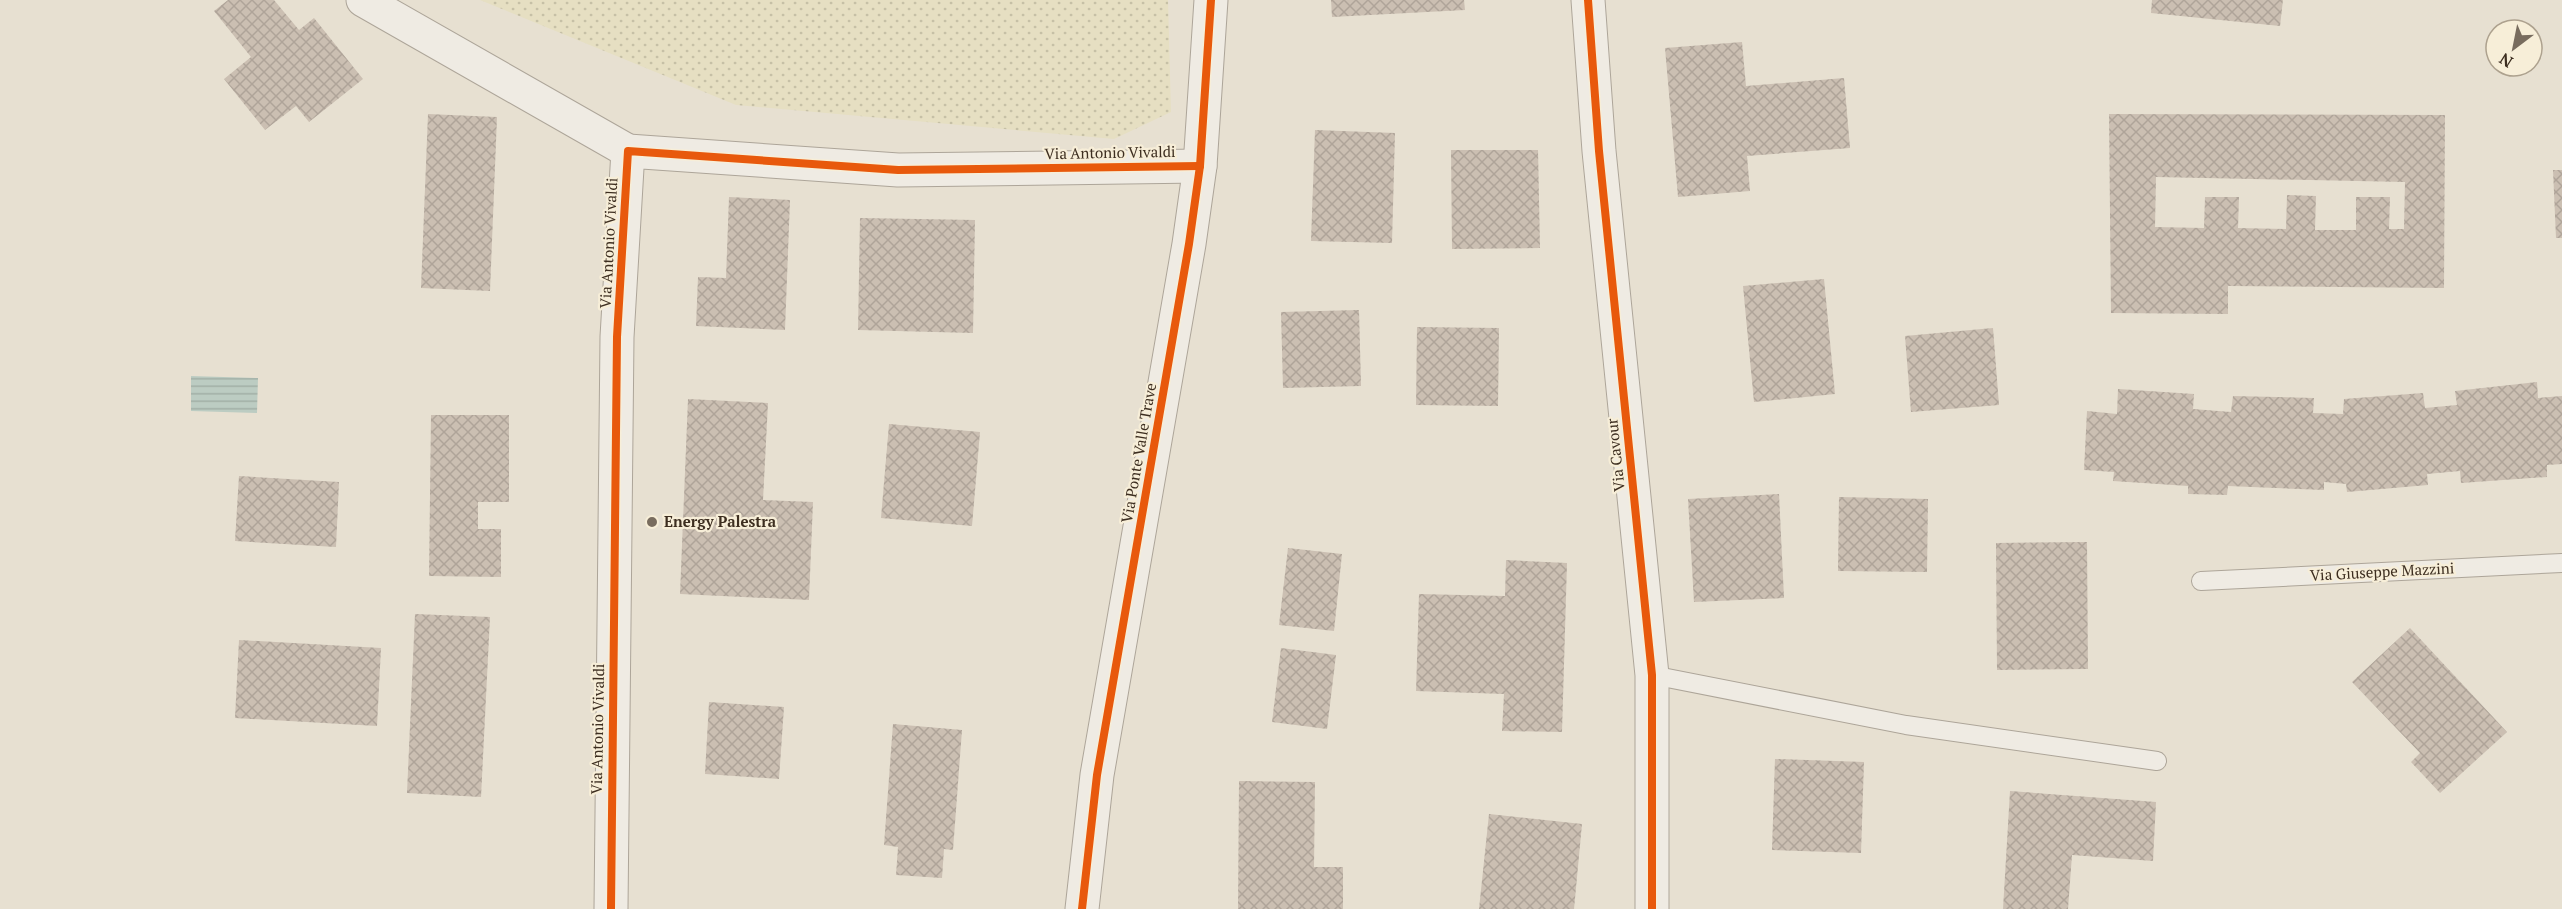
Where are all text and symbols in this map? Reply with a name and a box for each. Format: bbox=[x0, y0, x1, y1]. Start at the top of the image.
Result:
north arrow bbox=[2484, 18, 2544, 78]
text: N bbox=[2495, 48, 2517, 73]
street label: Via Antonio Vivaldi bbox=[1044, 141, 1176, 163]
street label: Via Antonio Vivaldi bbox=[595, 177, 621, 309]
street label: Via Ponte Valle Trave bbox=[1116, 381, 1160, 524]
street label: Via Cavour bbox=[1601, 417, 1629, 493]
place label: Energy Palestra bbox=[664, 511, 777, 531]
marker: Energy Palestra bbox=[645, 515, 659, 529]
street label: Via Giuseppe Mazzini bbox=[2309, 557, 2455, 585]
street label: Via Antonio Vivaldi bbox=[586, 663, 608, 795]

